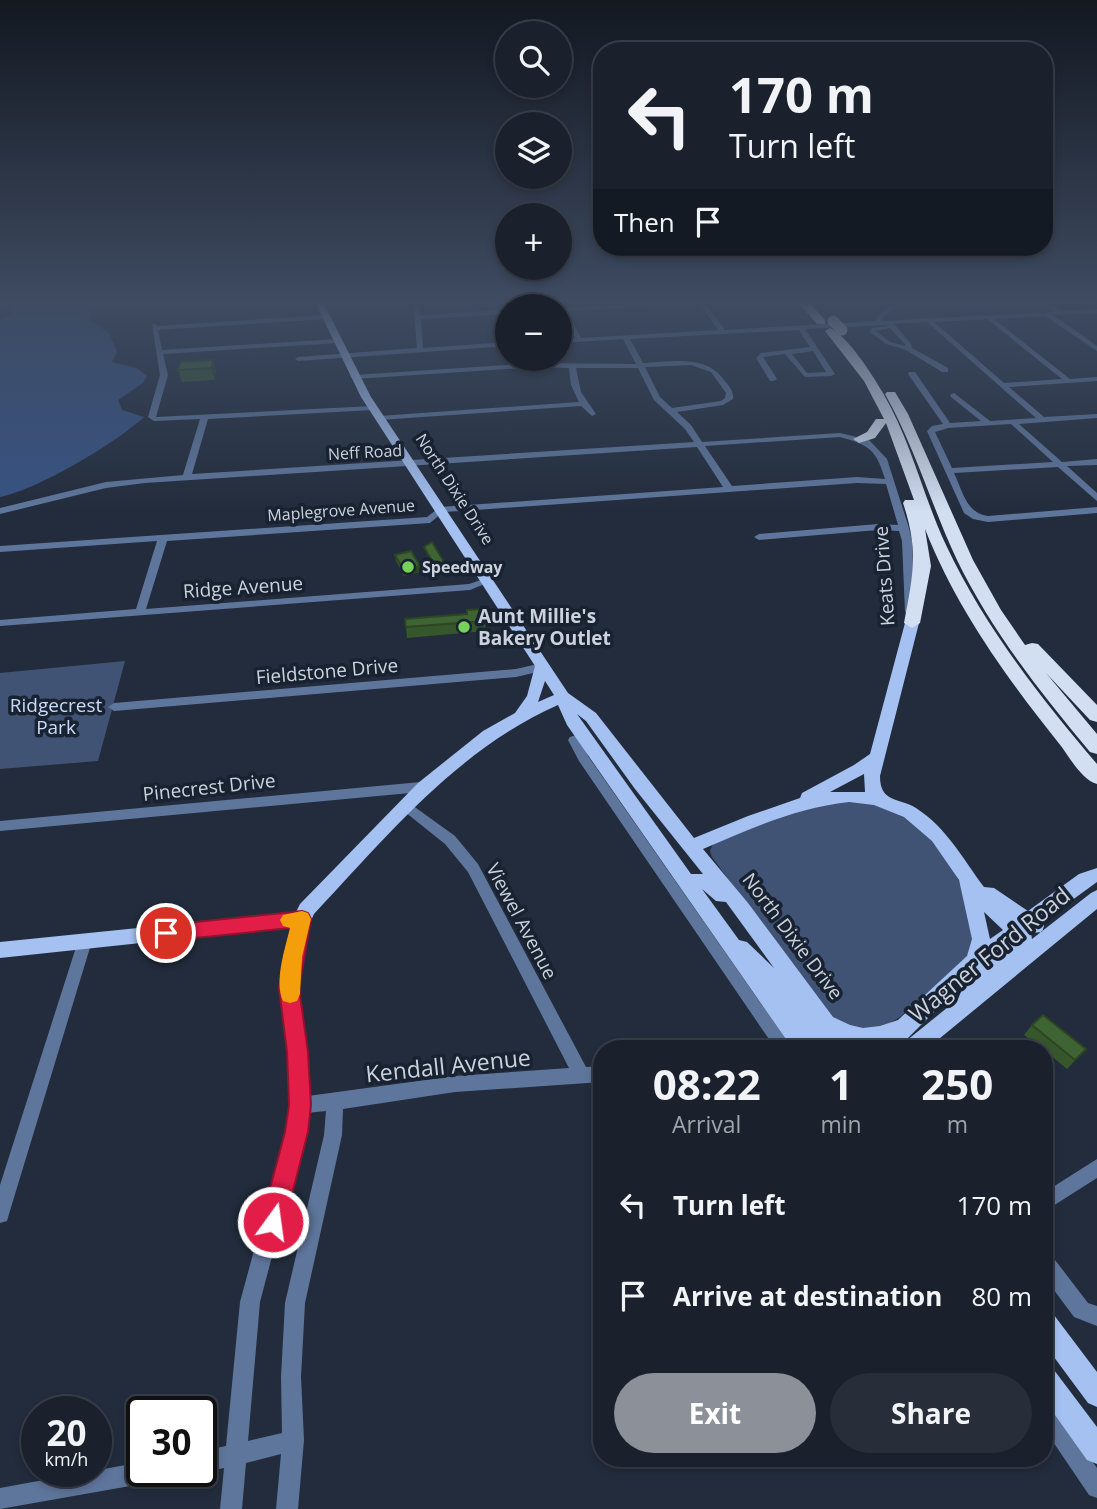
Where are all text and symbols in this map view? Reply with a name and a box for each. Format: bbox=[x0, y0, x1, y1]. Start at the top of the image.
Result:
map controls bbox=[495, 21, 572, 371]
button: search bbox=[495, 21, 572, 98]
text: 170 m bbox=[729, 61, 874, 127]
icon: left bbox=[614, 70, 705, 161]
button: layers bbox=[495, 112, 572, 189]
text: Turn left bbox=[729, 124, 855, 167]
button: + bbox=[495, 203, 572, 280]
icon: arrive bbox=[689, 203, 727, 241]
text: Then bbox=[614, 204, 675, 240]
button: − bbox=[495, 294, 572, 371]
street label: North Dixie Drive bbox=[411, 429, 499, 549]
street label: Neff Road bbox=[327, 439, 403, 465]
street label: Maplegrove Avenue bbox=[267, 494, 415, 526]
street label: Keats Drive bbox=[868, 525, 900, 627]
place label: Speedway bbox=[422, 556, 503, 578]
marker: Speedway bbox=[400, 559, 416, 575]
street label: Ridge Avenue bbox=[182, 570, 304, 604]
place label: Aunt Millie's Bakery Outlet bbox=[478, 603, 611, 651]
marker: Aunt Millie's Bakery Outlet bbox=[456, 619, 472, 635]
street label: Fieldstone Drive bbox=[255, 652, 399, 690]
park label: Ridgecrest Park bbox=[10, 692, 102, 740]
street label: Pinecrest Drive bbox=[141, 767, 277, 807]
street label: Viewel Avenue bbox=[480, 858, 564, 984]
street label: North Dixie Drive bbox=[737, 867, 849, 1005]
street label: Wagner Ford Road bbox=[902, 879, 1076, 1029]
pin bbox=[136, 903, 196, 963]
icon: arrive bbox=[147, 914, 185, 952]
street label: Kendall Avenue bbox=[364, 1040, 532, 1090]
text: 08:22 bbox=[653, 1055, 761, 1112]
text: 1 bbox=[829, 1055, 853, 1112]
text: 250 bbox=[921, 1055, 993, 1112]
text: Arrival bbox=[672, 1108, 741, 1140]
text: min bbox=[820, 1108, 862, 1140]
text: m bbox=[947, 1108, 968, 1140]
position arrow bbox=[236, 1185, 310, 1259]
icon: left bbox=[614, 1186, 652, 1224]
text: Turn left bbox=[673, 1187, 785, 1223]
text: 170 m bbox=[957, 1187, 1032, 1223]
icon: arrive bbox=[614, 1277, 652, 1315]
text: Arrive at destination bbox=[673, 1278, 942, 1314]
text: 80 m bbox=[971, 1278, 1032, 1314]
button: Exit bbox=[614, 1373, 816, 1453]
button: Share bbox=[830, 1373, 1032, 1453]
speed limit sign: 30 bbox=[126, 1396, 217, 1487]
text: 20 bbox=[46, 1409, 87, 1456]
text: km/h bbox=[45, 1447, 88, 1471]

